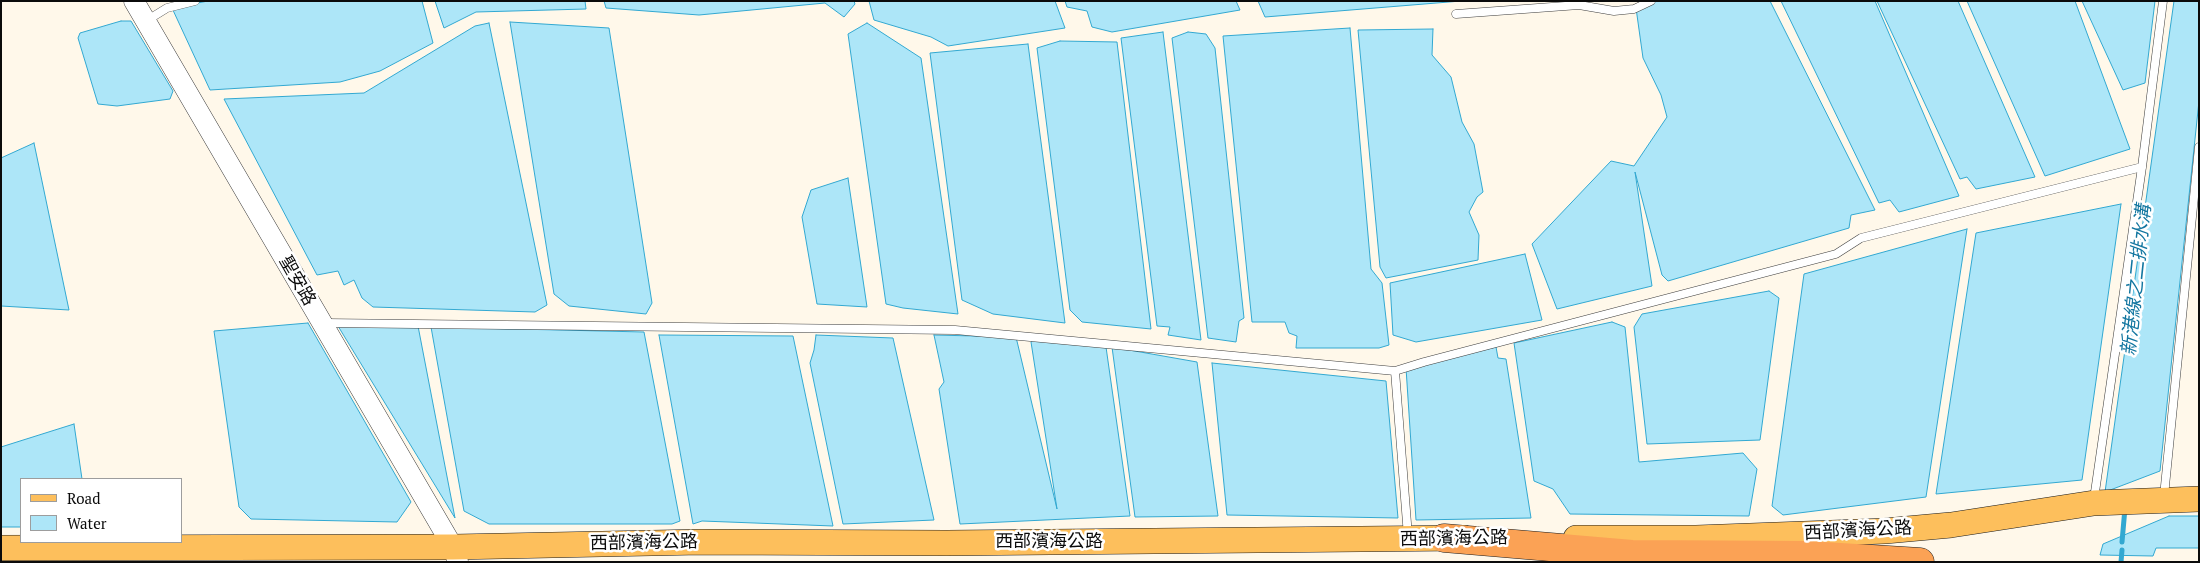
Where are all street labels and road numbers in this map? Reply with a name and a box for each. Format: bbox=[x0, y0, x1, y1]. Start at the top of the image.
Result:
street label: 聖安路 bbox=[274, 252, 320, 310]
street label: 西部濱海公路 bbox=[1804, 517, 1912, 545]
street label: 西部濱海公路 bbox=[1400, 527, 1508, 551]
street label: 西部濱海公路 bbox=[590, 531, 698, 555]
street label: 西部濱海公路 bbox=[995, 531, 1103, 553]

